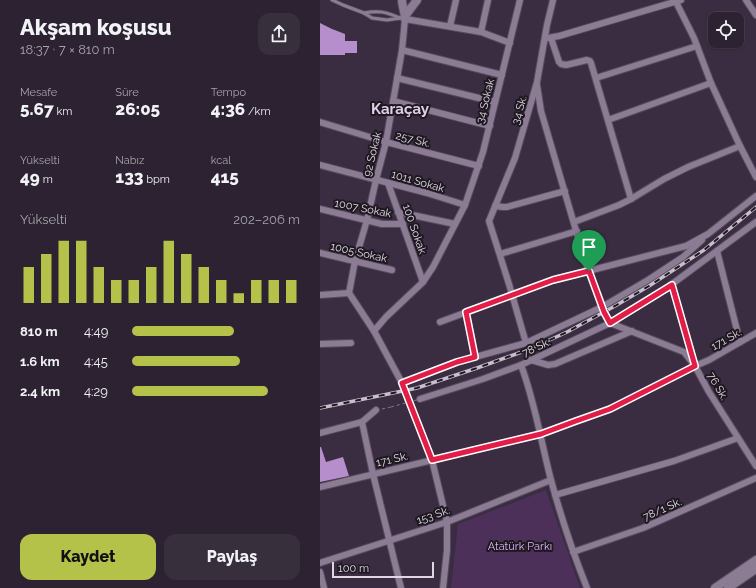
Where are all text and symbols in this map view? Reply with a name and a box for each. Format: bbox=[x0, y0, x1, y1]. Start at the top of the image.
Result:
map controls bbox=[708, 12, 744, 48]
button: locate bbox=[708, 12, 744, 48]
button: share bbox=[258, 13, 300, 55]
text: Akşam koşusu bbox=[20, 14, 172, 40]
text: 18:37 · 7 × 810 m bbox=[20, 42, 115, 57]
street label: 34 Sokak bbox=[474, 77, 497, 125]
text: Mesafe bbox=[20, 86, 57, 99]
text: Süre bbox=[115, 86, 139, 99]
text: Tempo bbox=[211, 86, 246, 99]
street label: 34 Sk. bbox=[509, 94, 530, 126]
text: 5.67 bbox=[20, 99, 54, 119]
text: 26:05 bbox=[115, 99, 160, 119]
text: 4:36 bbox=[211, 99, 245, 119]
district label: Karaçay bbox=[371, 100, 430, 118]
text: km bbox=[54, 105, 72, 118]
text: /km bbox=[245, 105, 271, 118]
street label: 257 Sk. bbox=[394, 129, 431, 150]
street label: 92 Sokak bbox=[361, 130, 384, 178]
text: Yükselti bbox=[20, 154, 60, 167]
text: Nabız bbox=[115, 154, 144, 167]
text: kcal bbox=[211, 154, 231, 167]
text: 49 bbox=[20, 167, 40, 187]
text: 133 bbox=[115, 167, 143, 187]
text: 415 bbox=[211, 167, 239, 187]
street label: 1011 Sokak bbox=[390, 168, 446, 195]
text: m bbox=[40, 173, 53, 186]
text: bpm bbox=[143, 173, 170, 186]
street label: 1007 Sokak bbox=[333, 197, 393, 220]
street label: 100 Sokak bbox=[400, 203, 429, 256]
text: Yükselti bbox=[20, 212, 67, 227]
text: 202–206 m bbox=[233, 212, 300, 227]
pin bbox=[572, 230, 606, 271]
icon: arrive bbox=[578, 236, 600, 258]
street label: 1005 Sokak bbox=[329, 240, 389, 265]
text: 810 m bbox=[20, 324, 57, 339]
text: 4:49 bbox=[84, 324, 108, 339]
street label: 171 Sk. bbox=[709, 326, 744, 353]
street label: 78 Sk. bbox=[520, 335, 552, 360]
text: 1.6 km bbox=[20, 354, 60, 369]
text: 4:45 bbox=[84, 354, 108, 369]
street label: 76 Sk. bbox=[704, 370, 731, 402]
text: 2.4 km bbox=[20, 384, 60, 399]
text: 4:29 bbox=[84, 384, 108, 399]
street label: 171 Sk. bbox=[375, 449, 409, 469]
street label: 78/1 Sk. bbox=[641, 495, 684, 524]
street label: 153 Sk. bbox=[415, 504, 451, 527]
button: Kaydet bbox=[20, 534, 156, 580]
button: Paylaş bbox=[164, 534, 300, 580]
park label: Atatürk Parkı bbox=[488, 540, 552, 553]
scale bar bbox=[332, 560, 434, 579]
text: 100 m bbox=[338, 562, 369, 575]

